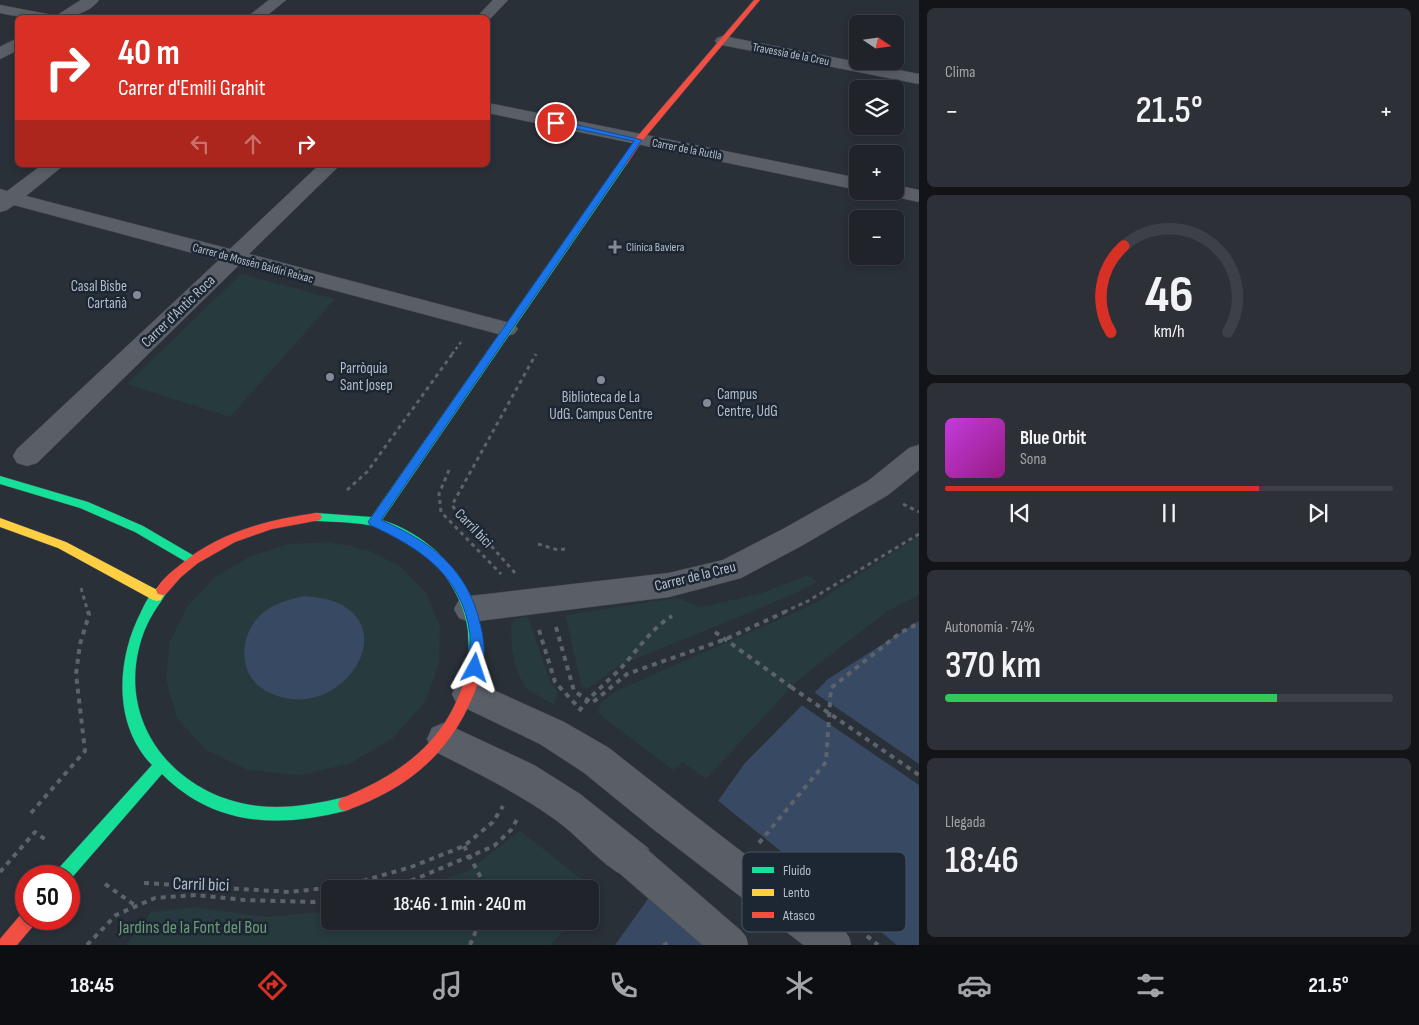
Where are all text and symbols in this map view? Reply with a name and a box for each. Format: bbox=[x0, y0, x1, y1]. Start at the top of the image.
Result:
north arrow bbox=[849, 15, 904, 70]
map controls bbox=[849, 15, 904, 265]
text: 40 m bbox=[118, 32, 180, 75]
icon: right bbox=[35, 35, 100, 100]
street label: Travessia de la Creu bbox=[751, 40, 830, 69]
text: Clima bbox=[945, 63, 975, 82]
text: Carrer d'Emili Grahit bbox=[118, 75, 265, 102]
button: layers bbox=[849, 80, 904, 135]
text: 21.5° bbox=[1135, 88, 1203, 133]
text: − bbox=[945, 95, 959, 128]
text: + bbox=[1379, 95, 1393, 128]
pin bbox=[535, 102, 577, 144]
icon: arrive bbox=[542, 109, 570, 137]
icon: left bbox=[186, 130, 214, 158]
icon: ahead bbox=[239, 130, 267, 158]
icon: right bbox=[292, 130, 320, 158]
street label: Carrer de la Rutlla bbox=[651, 135, 724, 164]
button: + bbox=[849, 145, 904, 200]
button: − bbox=[849, 210, 904, 265]
street label: Carrer de Mossèn Baldiri Reixac bbox=[191, 240, 315, 287]
marker: Clínica Baviera bbox=[608, 240, 622, 254]
place label: Clínica Baviera bbox=[626, 240, 685, 255]
text: 46 bbox=[1145, 264, 1193, 327]
street label: Carrer d'Antic Roca bbox=[137, 271, 220, 352]
place label: Casal Bisbe Cartañà bbox=[71, 277, 127, 313]
marker: Casal Bisbe Cartañà bbox=[131, 289, 143, 301]
text: km/h bbox=[1154, 321, 1184, 342]
place label: Parròquia Sant Josep bbox=[340, 359, 393, 395]
marker: Parròquia Sant Josep bbox=[324, 371, 336, 383]
marker: Biblioteca de La UdG. Campus Centre bbox=[595, 374, 607, 386]
place label: Campus Centre, UdG bbox=[717, 385, 778, 421]
place label: Biblioteca de La UdG. Campus Centre bbox=[549, 388, 653, 424]
marker: Campus Centre, UdG bbox=[701, 397, 713, 409]
text: Blue Orbit bbox=[1020, 427, 1086, 450]
text: Sona bbox=[1020, 450, 1047, 469]
icon: previous bbox=[1006, 499, 1034, 527]
icon: pause bbox=[1155, 499, 1183, 527]
icon: next bbox=[1304, 499, 1332, 527]
street label: Carril bici bbox=[450, 505, 497, 552]
street label: Carrer de la Creu bbox=[653, 557, 738, 596]
text: Autonomía · 74% bbox=[945, 618, 1035, 637]
position arrow bbox=[448, 641, 500, 693]
text: 370 km bbox=[945, 643, 1041, 688]
text: Llegada bbox=[945, 813, 986, 832]
text: 18:46 bbox=[945, 838, 1019, 883]
legend bbox=[742, 852, 906, 932]
text: Fluido bbox=[783, 862, 811, 879]
speed limit sign: 50 bbox=[15, 865, 80, 930]
street label: Carril bici bbox=[172, 873, 230, 896]
text: Lento bbox=[783, 884, 810, 901]
text: 18:46 · 1 min · 240 m bbox=[394, 893, 526, 916]
text: Atasco bbox=[782, 907, 815, 924]
park label: Jardins de la Font del Bou bbox=[118, 917, 267, 938]
icon: directions bbox=[255, 968, 290, 1003]
icon: music bbox=[430, 968, 465, 1003]
icon: phone bbox=[606, 968, 641, 1003]
icon: climate bbox=[782, 968, 817, 1003]
icon: car bbox=[957, 968, 992, 1003]
icon: filters bbox=[1133, 968, 1168, 1003]
text: 18:45 bbox=[70, 972, 114, 999]
text: 21.5° bbox=[1308, 972, 1349, 999]

